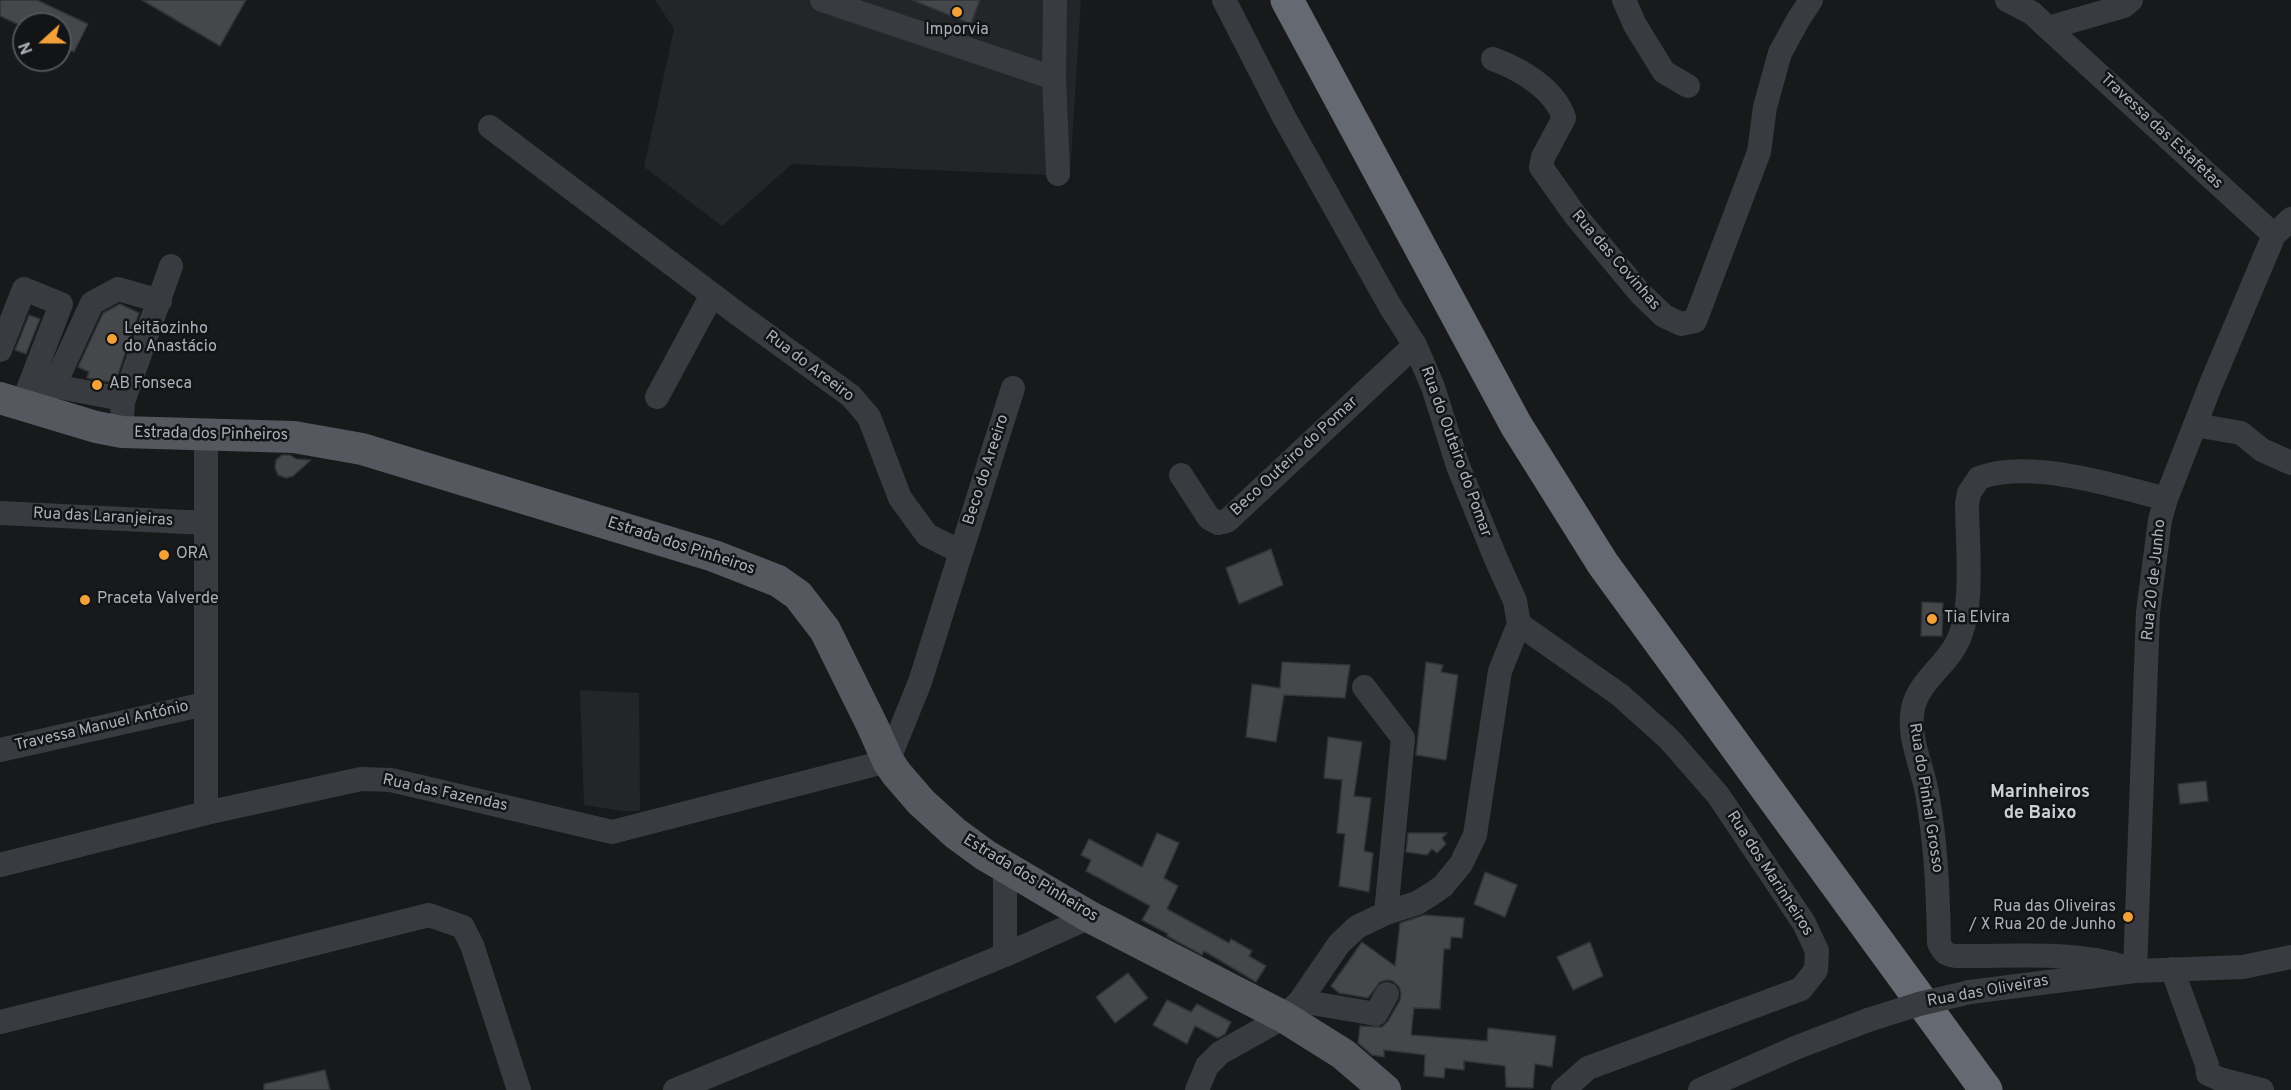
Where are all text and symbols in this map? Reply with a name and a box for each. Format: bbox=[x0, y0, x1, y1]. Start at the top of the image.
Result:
marker: Imporvia bbox=[950, 5, 964, 19]
north arrow bbox=[12, 12, 72, 72]
place label: Imporvia bbox=[925, 21, 989, 41]
text: N bbox=[16, 39, 38, 57]
street label: Travessa das Estafetas bbox=[2096, 70, 2226, 194]
street label: Rua das Covinhas bbox=[1566, 207, 1664, 315]
place label: Leitãozinho do Anastácio bbox=[124, 320, 217, 358]
street label: Rua do Areeiro bbox=[761, 327, 857, 407]
marker: Leitãozinho do Anastácio bbox=[105, 332, 119, 346]
street label: Rua do Outeiro do Pomar bbox=[1415, 364, 1495, 540]
place label: AB Fonseca bbox=[109, 375, 192, 395]
marker: AB Fonseca bbox=[90, 378, 104, 392]
street label: Beco Outeiro do Pomar bbox=[1227, 393, 1363, 521]
street label: Beco do Areeiro bbox=[960, 412, 1014, 528]
street label: Estrada dos Pinheiros bbox=[134, 424, 288, 446]
street label: Rua das Laranjeiras bbox=[32, 505, 174, 531]
street label: Estrada dos Pinheiros bbox=[605, 514, 757, 580]
street label: Rua 20 de Junho bbox=[2139, 518, 2171, 642]
place label: ORA bbox=[176, 545, 209, 565]
marker: ORA bbox=[157, 548, 171, 562]
place label: Praceta Valverde bbox=[97, 590, 219, 610]
marker: Praceta Valverde bbox=[78, 593, 92, 607]
place label: Tia Elvira bbox=[1944, 609, 2010, 629]
marker: Tia Elvira bbox=[1925, 612, 1939, 626]
street label: Travessa Manuel António bbox=[13, 698, 191, 756]
street label: Rua do Pinhal Grosso bbox=[1904, 722, 1946, 874]
street label: Rua das Fazendas bbox=[381, 771, 509, 817]
district label: Marinheiros de Baixo bbox=[1990, 782, 2090, 824]
street label: Rua dos Marinheiros bbox=[1721, 808, 1817, 940]
street label: Estrada dos Pinheiros bbox=[959, 831, 1101, 927]
place label: Rua das Oliveiras / X Rua 20 de Junho bbox=[1969, 898, 2116, 936]
marker: Rua das Oliveiras / X Rua 20 de Junho bbox=[2121, 910, 2135, 924]
street label: Rua das Oliveiras bbox=[1926, 972, 2050, 1012]

